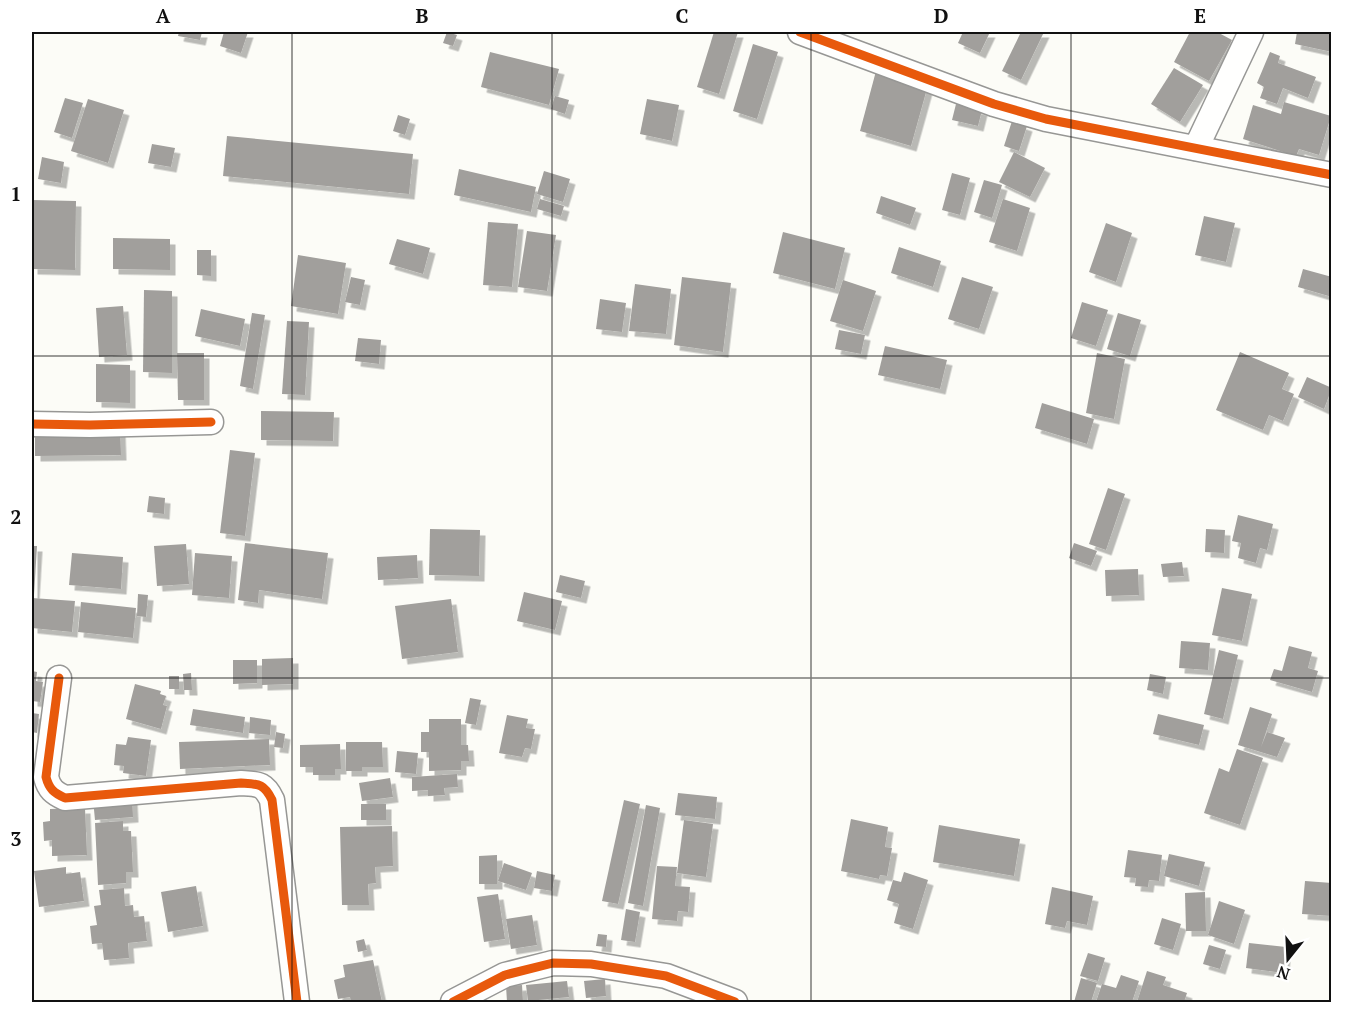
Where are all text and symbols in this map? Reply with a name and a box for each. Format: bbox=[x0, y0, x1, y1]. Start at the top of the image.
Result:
text: A bbox=[156, 2, 171, 29]
text: B bbox=[416, 2, 429, 29]
text: C bbox=[675, 2, 689, 29]
text: D bbox=[934, 2, 948, 29]
text: E bbox=[1194, 2, 1206, 29]
text: 1 bbox=[10, 180, 22, 207]
text: 2 bbox=[10, 503, 22, 530]
text: 3 bbox=[10, 825, 22, 852]
north arrow bbox=[1258, 929, 1318, 989]
text: N bbox=[1274, 961, 1293, 986]

